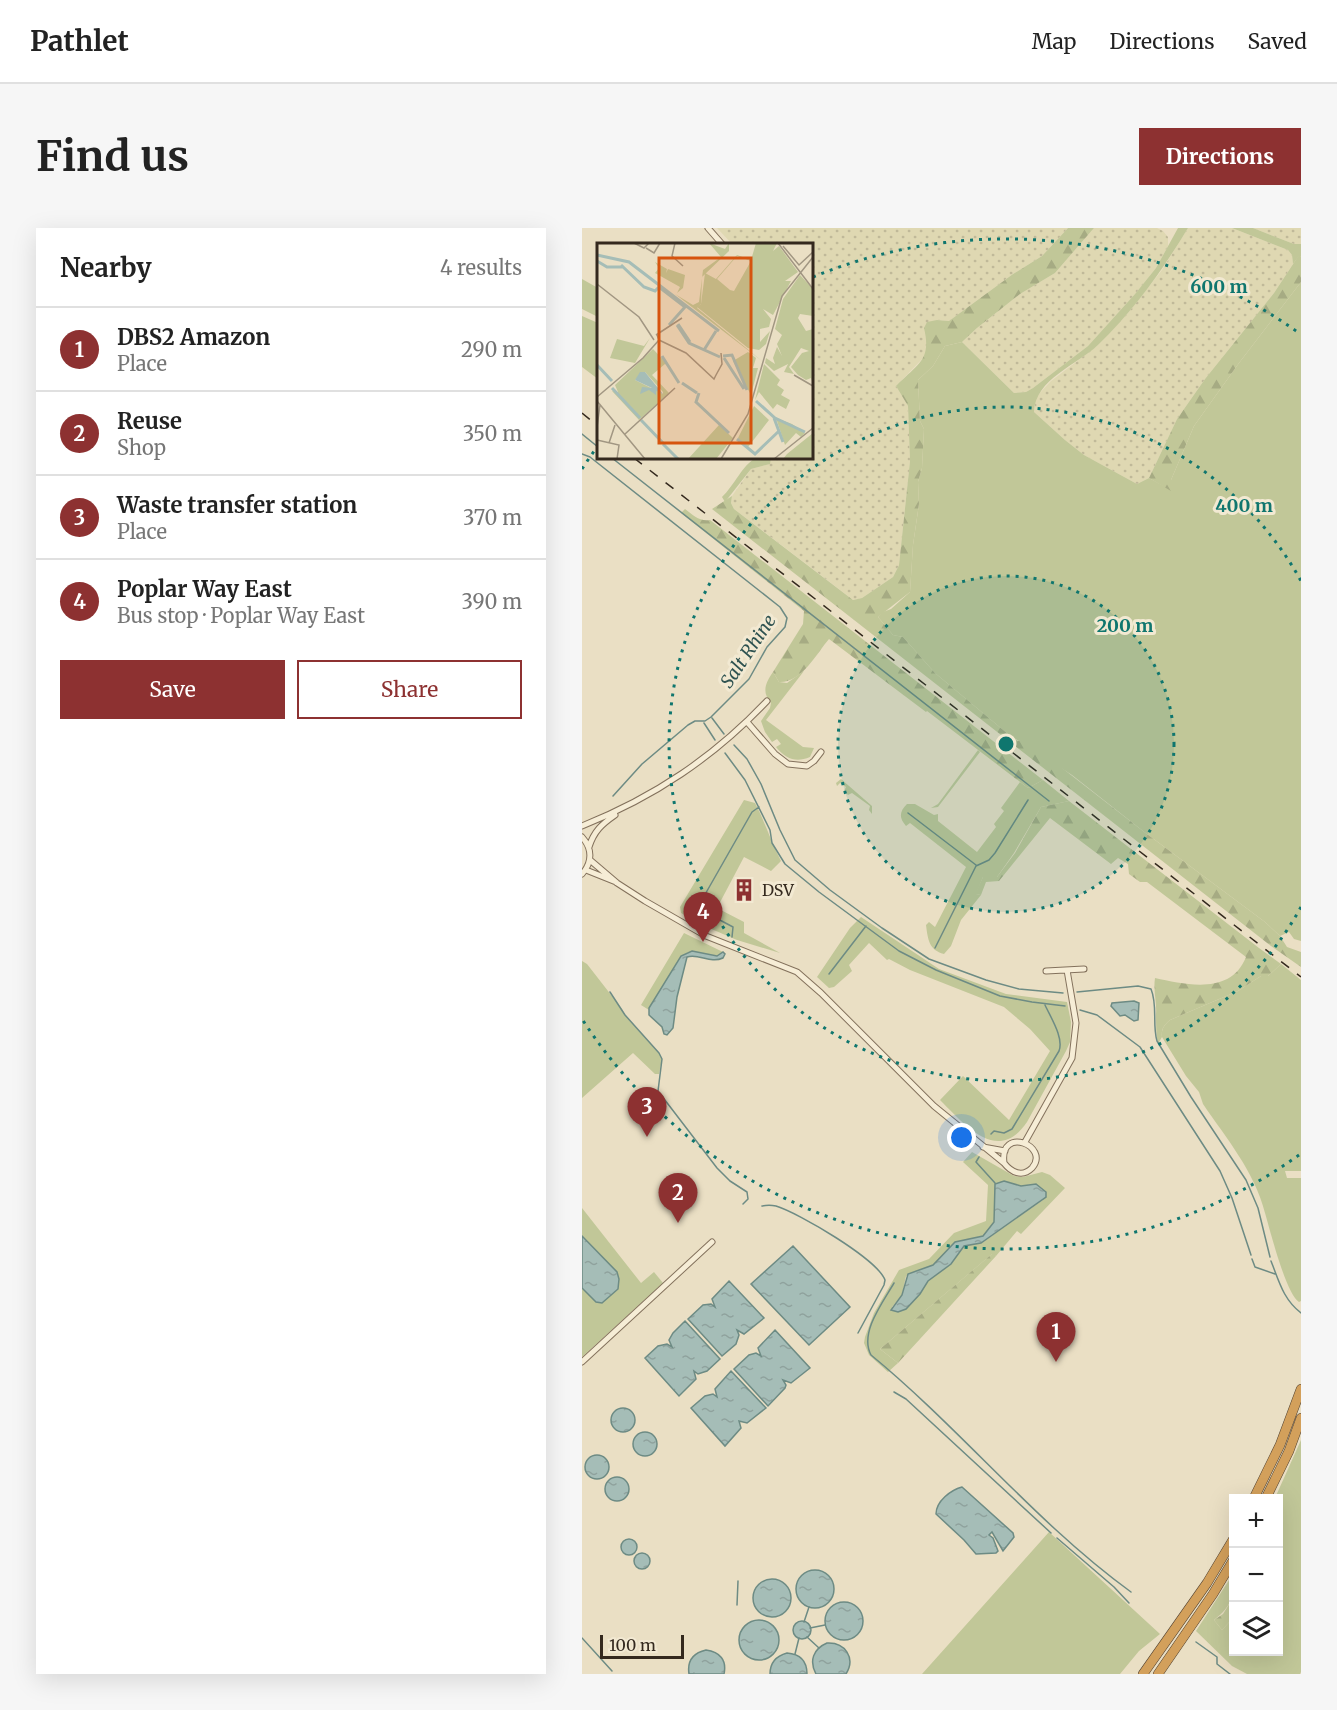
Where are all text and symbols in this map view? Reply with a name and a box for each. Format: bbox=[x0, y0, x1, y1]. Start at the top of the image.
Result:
text: Pathlet bbox=[30, 23, 129, 59]
text: Map bbox=[1032, 28, 1076, 55]
text: Directions bbox=[1109, 28, 1214, 55]
text: Saved bbox=[1247, 28, 1307, 55]
button: Directions bbox=[1139, 128, 1301, 185]
text: Find us bbox=[36, 130, 189, 182]
inset map bbox=[597, 243, 813, 459]
text: Nearby bbox=[60, 251, 152, 284]
text: 4 results bbox=[440, 255, 522, 280]
text: 600 m bbox=[1190, 275, 1248, 298]
text: DBS2 Amazon bbox=[117, 323, 270, 351]
text: 1 bbox=[75, 337, 84, 362]
text: 290 m bbox=[461, 337, 522, 362]
text: Place bbox=[117, 351, 167, 376]
text: Reuse bbox=[117, 407, 182, 435]
text: 2 bbox=[74, 421, 85, 446]
text: 350 m bbox=[463, 421, 522, 446]
text: Shop bbox=[117, 435, 166, 460]
text: Waste transfer station bbox=[117, 491, 357, 519]
text: 400 m bbox=[1215, 494, 1273, 517]
text: 3 bbox=[74, 505, 85, 530]
text: 370 m bbox=[463, 505, 522, 530]
text: Place bbox=[117, 519, 167, 544]
text: Poplar Way East bbox=[117, 575, 292, 603]
text: 4 bbox=[73, 589, 86, 614]
text: 390 m bbox=[462, 589, 522, 614]
text: Bus stop · Poplar Way East bbox=[117, 603, 365, 628]
water label: Salt Rhine bbox=[715, 610, 781, 692]
text: 200 m bbox=[1097, 614, 1153, 637]
button: Save bbox=[60, 660, 285, 719]
button: Share bbox=[297, 660, 522, 719]
centre of rings bbox=[996, 734, 1016, 754]
building icon: DSV bbox=[731, 877, 757, 903]
place label: DSV bbox=[762, 880, 794, 900]
pin: 4 bbox=[684, 892, 722, 942]
pin: 3 bbox=[628, 1088, 666, 1137]
your location bbox=[947, 1123, 976, 1152]
pin: 2 bbox=[658, 1174, 698, 1223]
pin: 1 bbox=[1036, 1312, 1076, 1362]
map controls bbox=[1229, 1494, 1283, 1656]
button: + bbox=[1229, 1494, 1283, 1548]
button: − bbox=[1229, 1548, 1283, 1602]
button: layers bbox=[1229, 1602, 1283, 1656]
scale bar bbox=[600, 1632, 684, 1660]
text: 100 m bbox=[609, 1635, 656, 1655]

